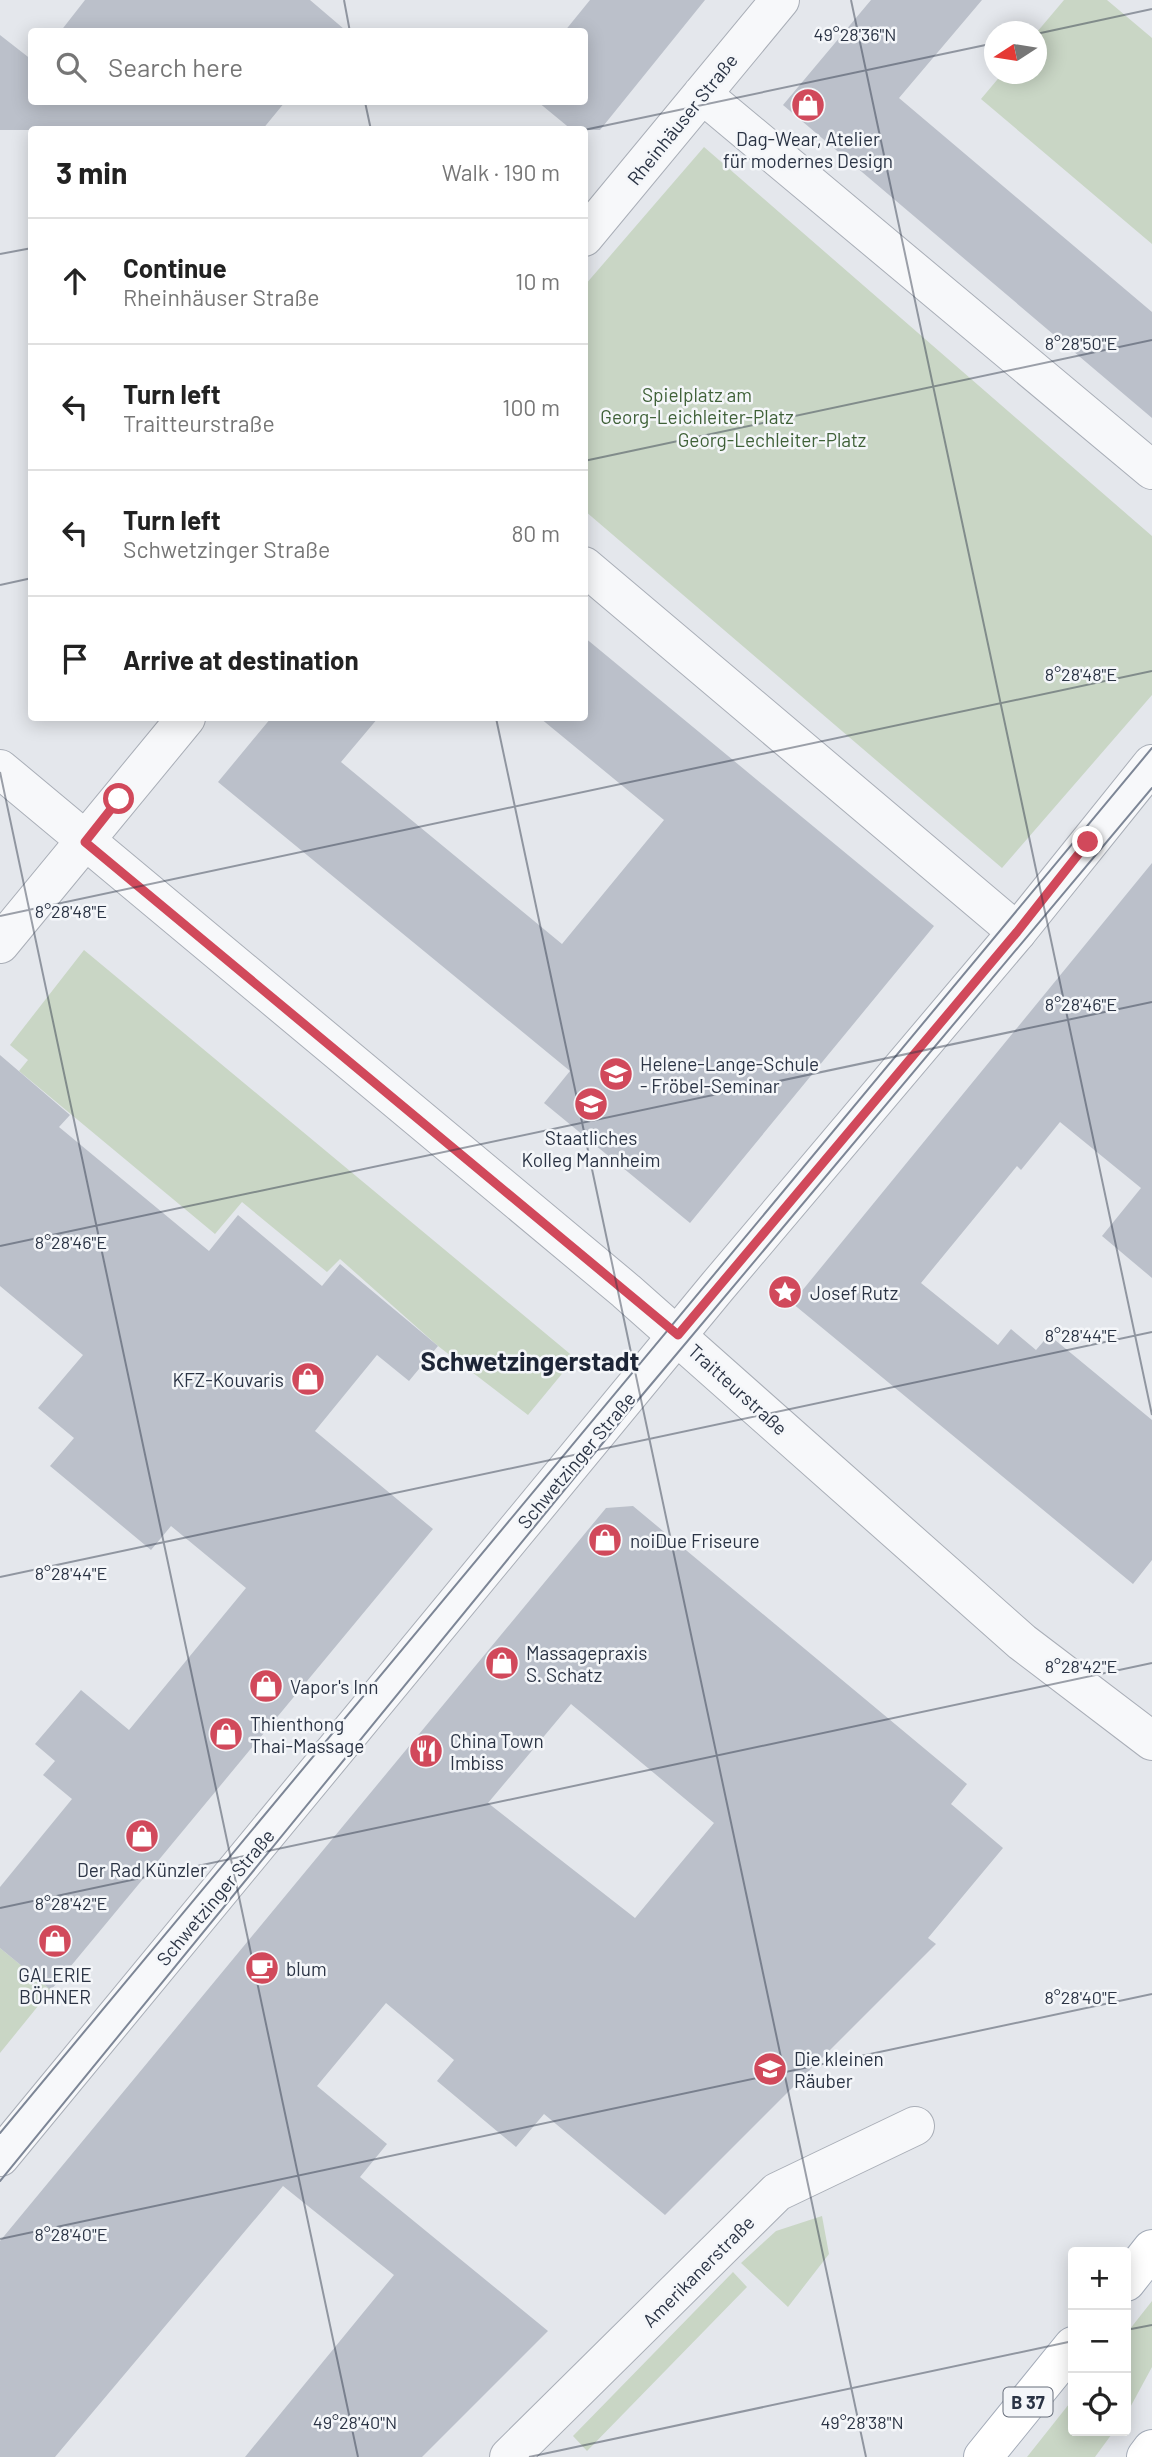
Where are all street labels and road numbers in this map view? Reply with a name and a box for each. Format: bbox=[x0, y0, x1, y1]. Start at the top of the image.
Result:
street label: Rheinhäuser Straße bbox=[622, 49, 742, 189]
street label: Traitteurstraße bbox=[684, 1339, 792, 1439]
street label: Schwetzinger Straße bbox=[512, 1387, 640, 1533]
street label: Schwetzinger Straße bbox=[151, 1824, 279, 1970]
street label: Amerikanerstraße bbox=[637, 2210, 759, 2332]
road number: B 37 bbox=[1004, 2388, 1052, 2416]

